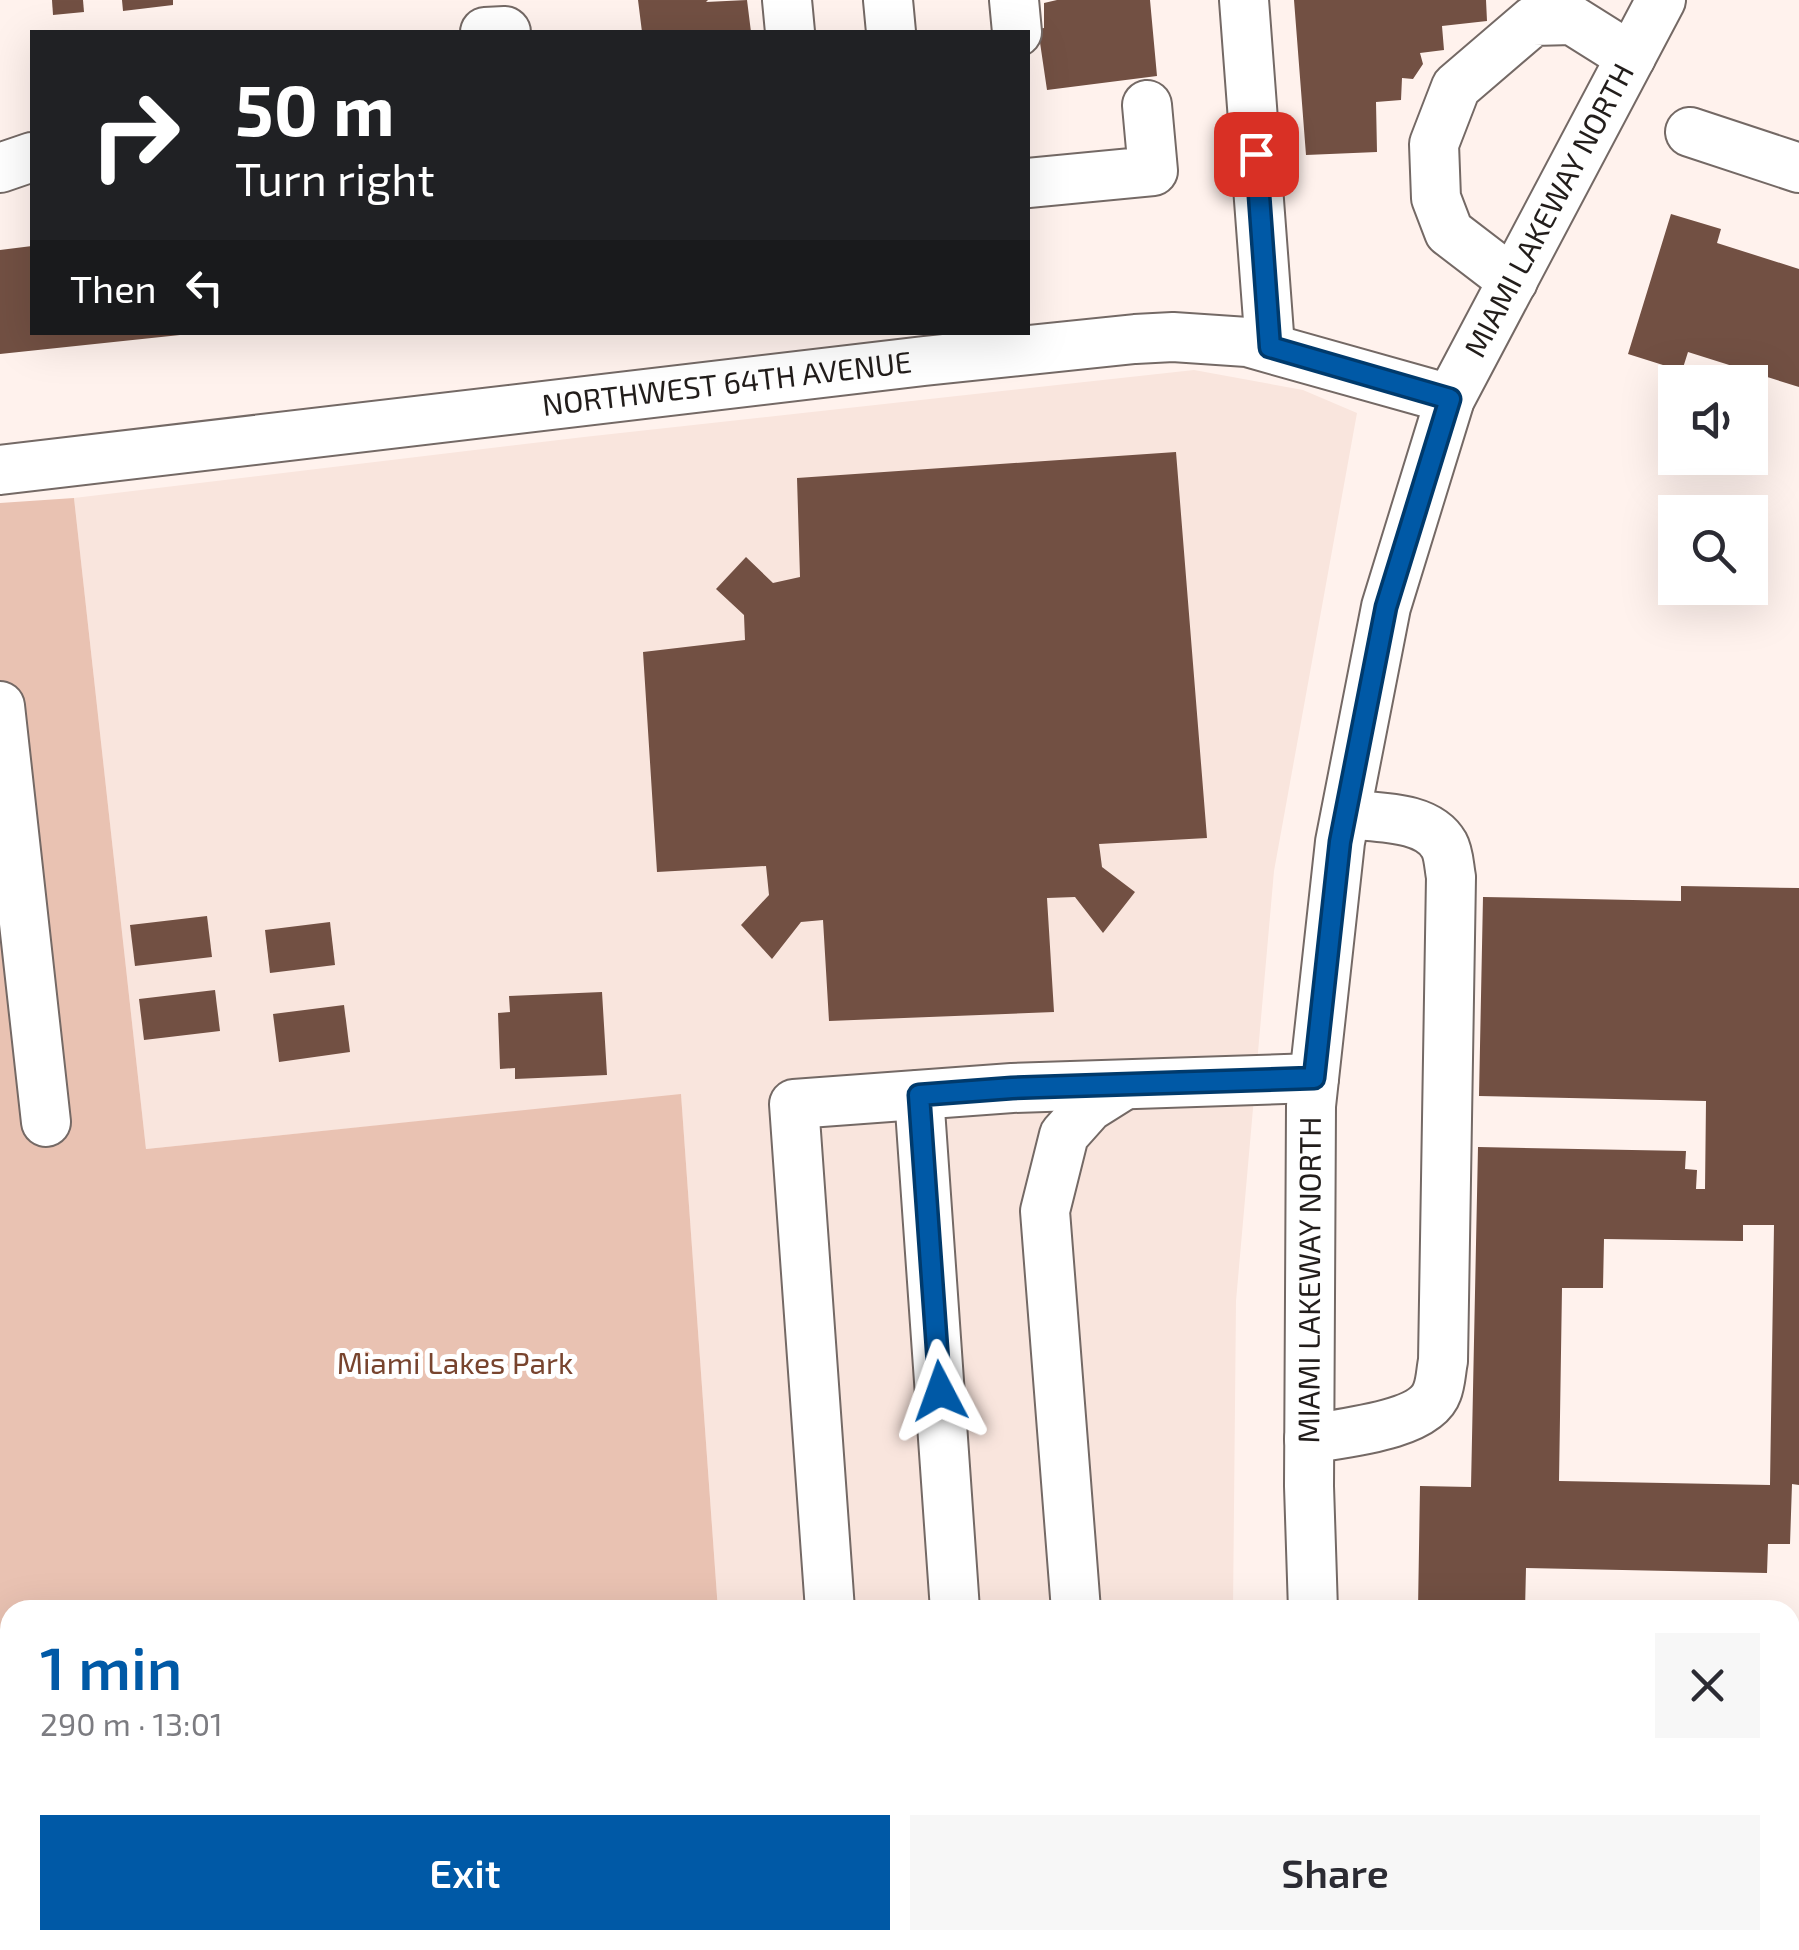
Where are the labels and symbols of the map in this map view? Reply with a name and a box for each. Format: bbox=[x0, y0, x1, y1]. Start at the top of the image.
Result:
street label: MIAMI LAKEWAY NORTH bbox=[1456, 57, 1640, 362]
pin bbox=[1214, 112, 1299, 197]
street label: NORTHWEST 64TH AVENUE bbox=[540, 343, 914, 422]
street label: MIAMI LAKEWAY NORTH bbox=[1289, 1117, 1327, 1444]
position arrow bbox=[888, 1339, 992, 1443]
park label: Miami Lakes Park bbox=[337, 1344, 573, 1380]

